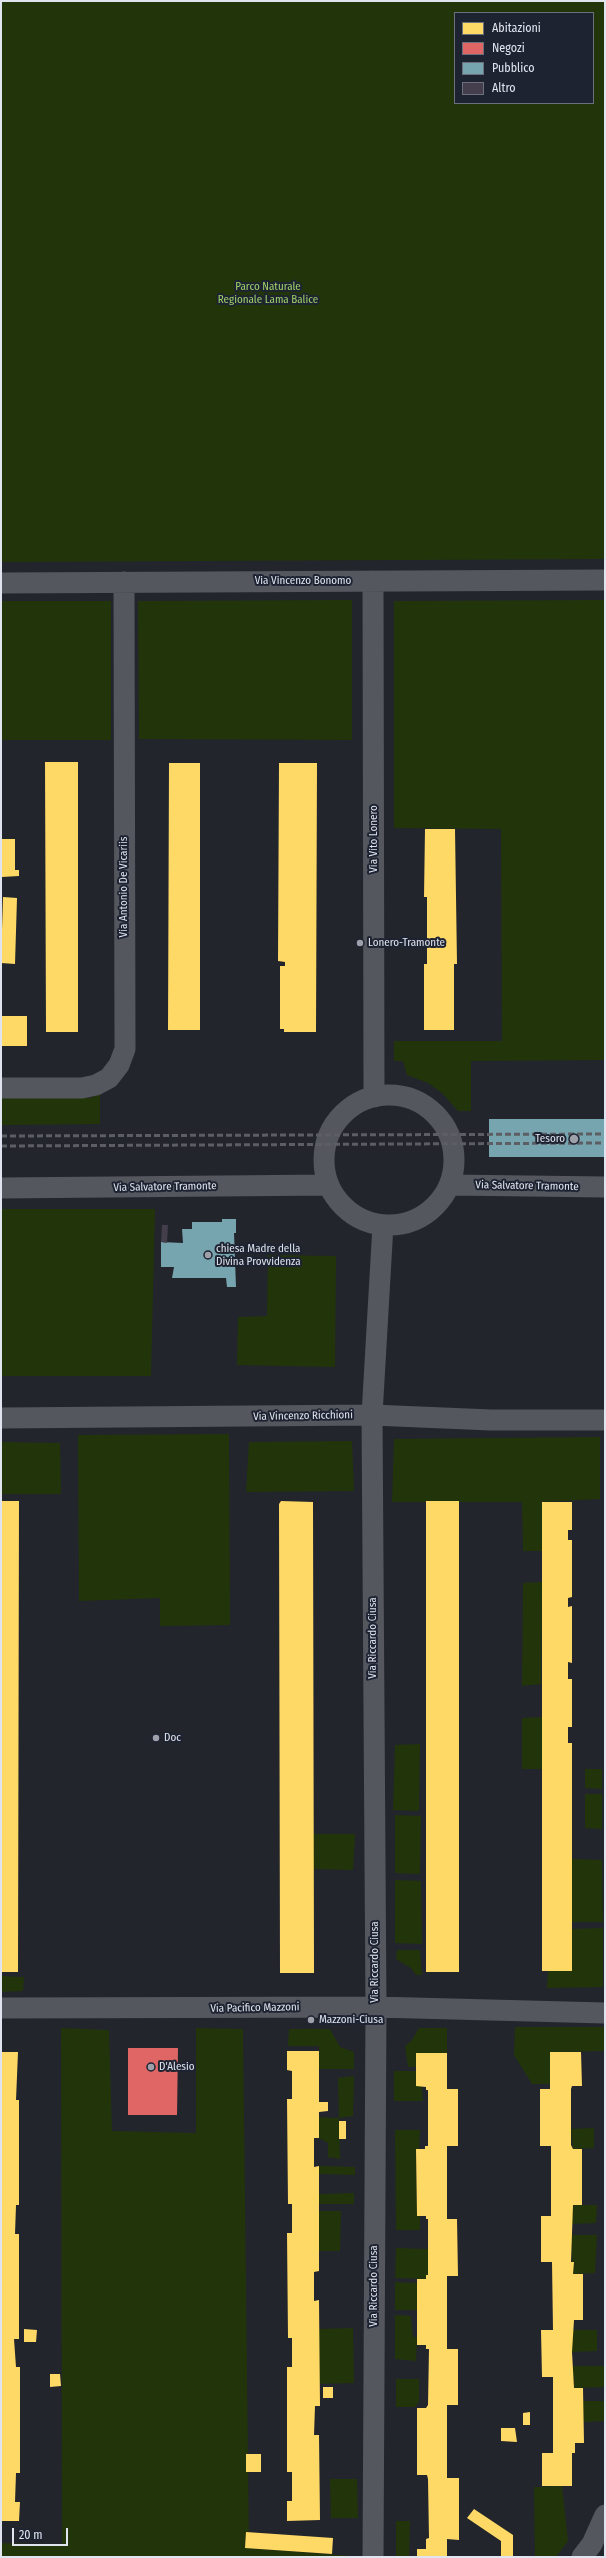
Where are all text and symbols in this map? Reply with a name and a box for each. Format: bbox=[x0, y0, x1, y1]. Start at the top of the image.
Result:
legend bbox=[454, 12, 594, 104]
text: Abitazioni bbox=[492, 21, 541, 35]
text: Negozi bbox=[492, 41, 525, 55]
text: Pubblico bbox=[492, 61, 534, 75]
text: Altro bbox=[492, 81, 516, 95]
park label: Parco Naturale Regionale Lama Balice bbox=[218, 280, 318, 306]
street label: Via Vincenzo Bonomo bbox=[255, 574, 351, 588]
street label: Via Vito Lonero bbox=[367, 805, 381, 873]
street label: Via Antonio De Vicariis bbox=[117, 837, 131, 937]
place label: Lonero-Tramonte bbox=[368, 936, 445, 950]
marker: Lonero-Tramonte bbox=[355, 938, 365, 948]
place label: Tesoro bbox=[535, 1132, 565, 1146]
marker: Tesoro bbox=[568, 1133, 580, 1145]
street label: Via Salvatore Tramonte bbox=[475, 1178, 579, 1194]
street label: Via Salvatore Tramonte bbox=[113, 1179, 217, 1195]
place label: chiesa Madre della Divina Provvidenza bbox=[216, 1242, 301, 1268]
marker: chiesa Madre della Divina Provvidenza bbox=[203, 1250, 213, 1260]
street label: Via Vincenzo Ricchioni bbox=[253, 1409, 353, 1423]
street label: Via Riccardo Ciusa bbox=[366, 1597, 380, 1679]
place label: Doc bbox=[164, 1731, 181, 1745]
marker: Doc bbox=[151, 1733, 161, 1743]
street label: Via Riccardo Ciusa bbox=[368, 1921, 382, 2003]
street label: Via Pacifico Mazzoni bbox=[210, 2001, 300, 2015]
place label: Mazzoni-Ciusa bbox=[319, 2013, 383, 2027]
marker: Mazzoni-Ciusa bbox=[306, 2015, 316, 2025]
place label: D'Alesio bbox=[159, 2060, 195, 2074]
marker: D'Alesio bbox=[146, 2062, 156, 2072]
street label: Via Riccardo Ciusa bbox=[367, 2245, 381, 2327]
scale bar bbox=[14, 2520, 70, 2546]
text: 20 m bbox=[19, 2528, 43, 2542]

